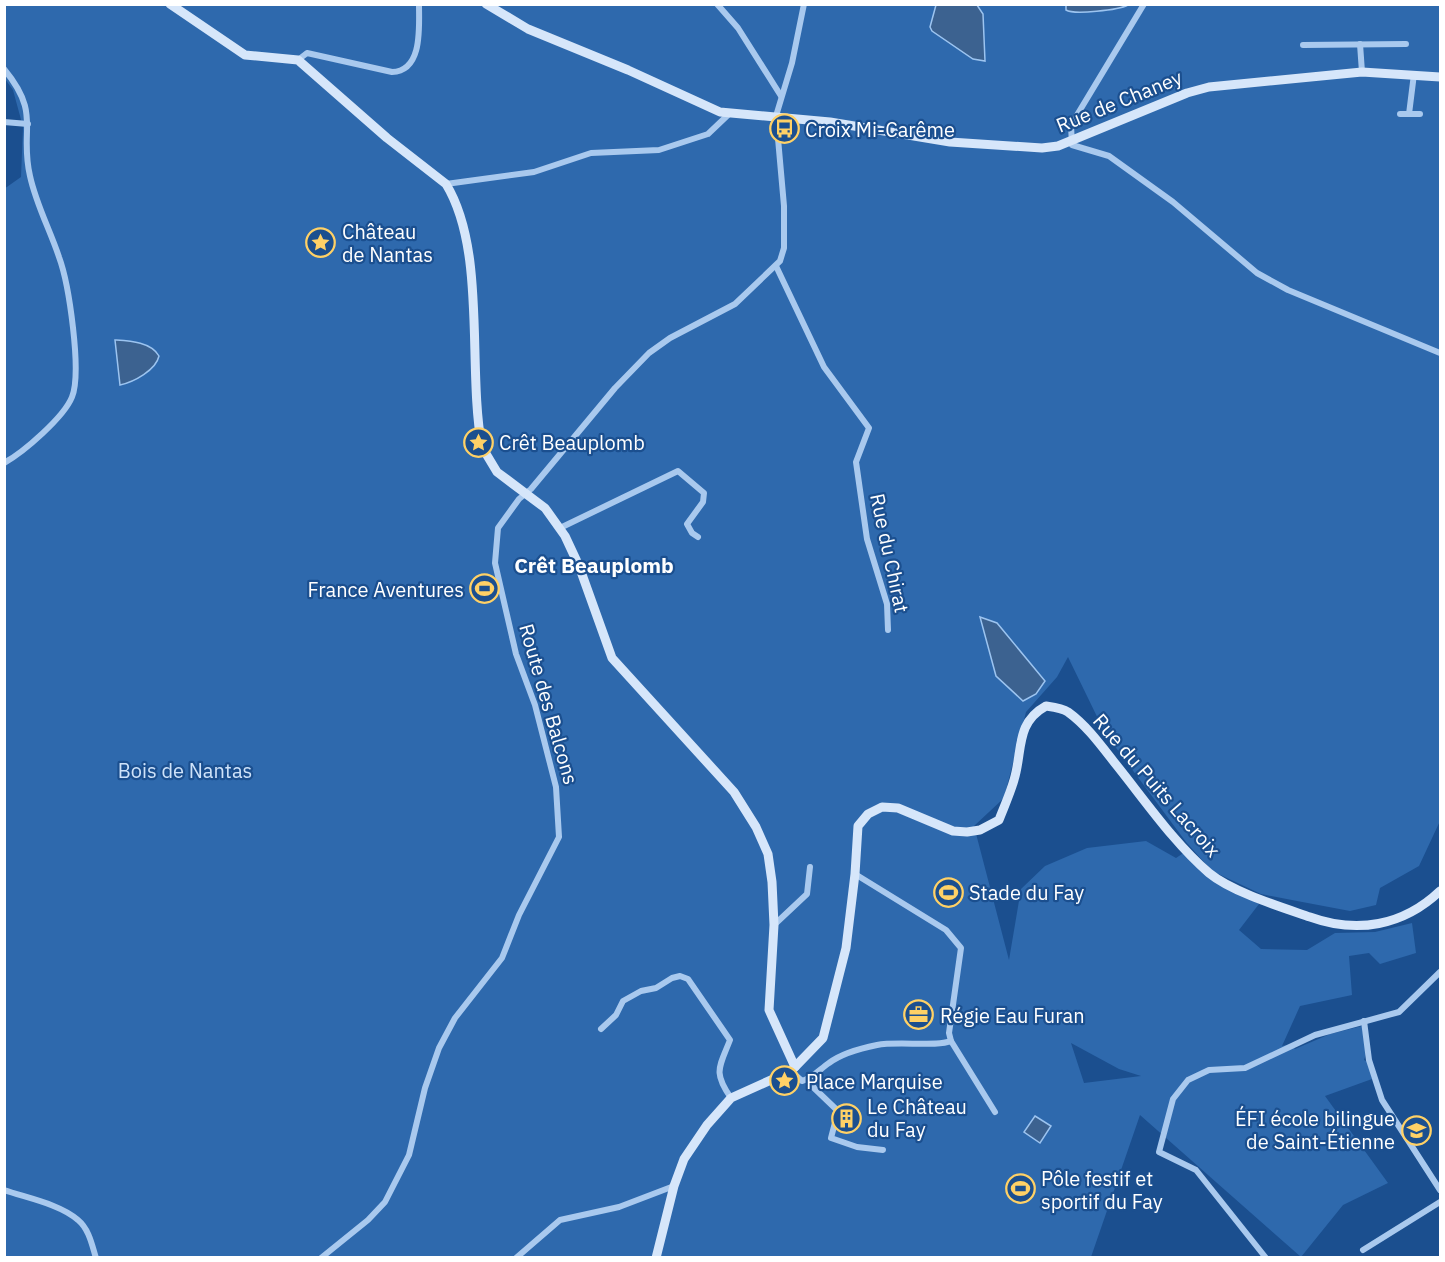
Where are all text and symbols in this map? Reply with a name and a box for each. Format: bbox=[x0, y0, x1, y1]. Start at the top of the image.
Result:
street label: Rue de Chaney bbox=[1052, 63, 1186, 139]
bus stop icon: Croix Mi-Carême bbox=[768, 113, 800, 145]
place label: Croix Mi-Carême bbox=[805, 116, 955, 143]
place label: Château de Nantas bbox=[342, 218, 433, 268]
place icon: Château de Nantas bbox=[305, 226, 337, 258]
place icon: Crêt Beauplomb bbox=[462, 426, 494, 458]
place label: Crêt Beauplomb bbox=[499, 429, 645, 456]
street label: Rue du Chirat bbox=[864, 491, 916, 615]
district label: Crêt Beauplomb bbox=[514, 551, 674, 579]
sports icon: France Aventures bbox=[469, 573, 501, 605]
place label: France Aventures bbox=[308, 576, 464, 603]
street label: Route des Balcons bbox=[513, 620, 585, 788]
street label: Rue du Puits Lacroix bbox=[1087, 708, 1227, 862]
park label: Bois de Nantas bbox=[118, 757, 252, 784]
sports icon: Stade du Fay bbox=[932, 876, 964, 908]
place label: Stade du Fay bbox=[969, 879, 1084, 906]
office icon: Régie Eau Furan bbox=[903, 999, 935, 1031]
place label: Régie Eau Furan bbox=[940, 1002, 1085, 1029]
place icon: Place Marquise bbox=[769, 1065, 801, 1097]
place label: Place Marquise bbox=[806, 1068, 943, 1095]
place label: Le Château du Fay bbox=[867, 1093, 967, 1143]
building icon: Le Château du Fay bbox=[830, 1102, 862, 1134]
place label: ÉFI école bilingue de Saint-Étienne bbox=[1235, 1105, 1395, 1155]
school or university icon: ÉFI école bilingue de Saint-Étienne bbox=[1400, 1114, 1432, 1146]
place label: Pôle festif et sportif du Fay bbox=[1041, 1165, 1163, 1215]
sports icon: Pôle festif et sportif du Fay bbox=[1004, 1173, 1036, 1205]

